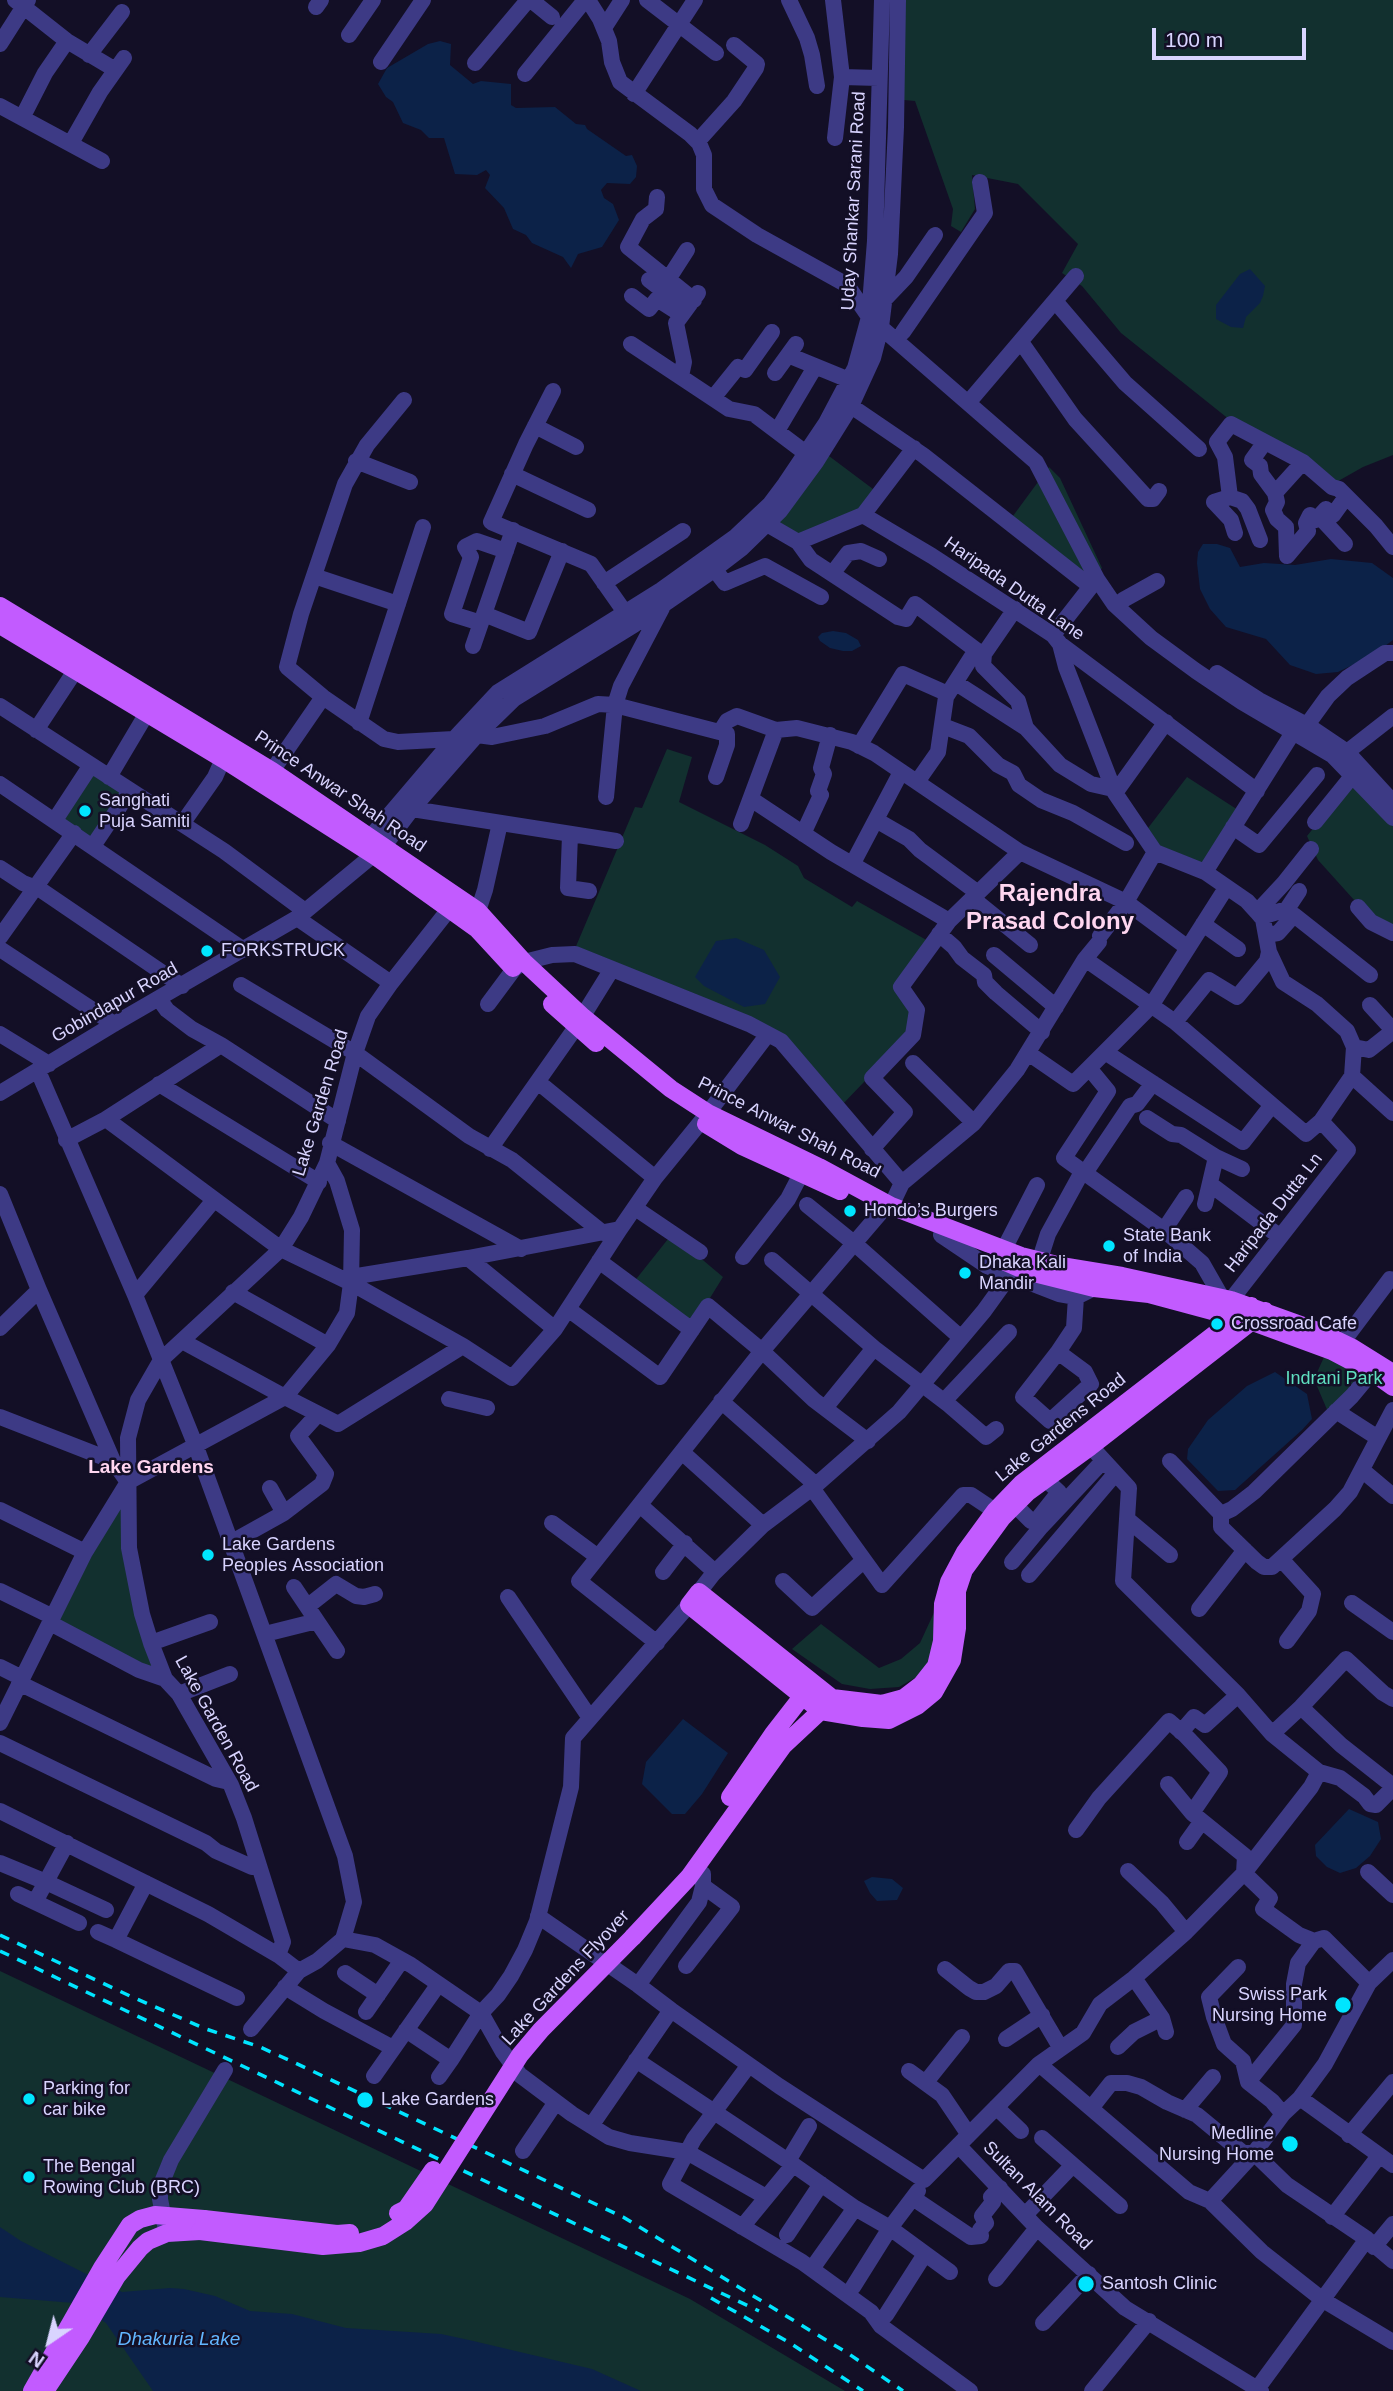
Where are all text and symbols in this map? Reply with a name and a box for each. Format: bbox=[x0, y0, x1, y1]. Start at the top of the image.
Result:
scale bar bbox=[1155, 14, 1309, 58]
text: 100 m bbox=[1165, 28, 1223, 51]
street label: Uday Shankar Sarani Road bbox=[837, 91, 871, 311]
street label: Haripada Dutta Lane bbox=[940, 533, 1088, 645]
street label: Prince Anwar Shah Road bbox=[250, 727, 430, 857]
place label: Sanghati Puja Samiti bbox=[99, 790, 190, 832]
marker: Sanghati Puja Samiti bbox=[77, 803, 93, 819]
district label: Rajendra Prasad Colony bbox=[966, 880, 1134, 936]
place label: FORKSTRUCK bbox=[221, 940, 345, 962]
marker: FORKSTRUCK bbox=[199, 943, 215, 959]
street label: Gobindapur Road bbox=[48, 958, 182, 1048]
street label: Lake Garden Road bbox=[288, 1027, 354, 1179]
street label: Prince Anwar Shah Road bbox=[694, 1072, 884, 1184]
street label: Haripada Dutta Ln bbox=[1221, 1149, 1327, 1277]
place label: Hondo’s Burgers bbox=[864, 1200, 998, 1222]
marker: Hondo’s Burgers bbox=[842, 1203, 858, 1219]
place label: State Bank of India bbox=[1123, 1225, 1211, 1268]
marker: State Bank of India bbox=[1101, 1238, 1117, 1254]
place label: Dhaka Kali Mandir bbox=[979, 1252, 1066, 1294]
marker: Dhaka Kali Mandir bbox=[957, 1265, 973, 1281]
place label: Crossroad Cafe bbox=[1231, 1313, 1357, 1335]
marker: Crossroad Cafe bbox=[1209, 1316, 1225, 1332]
park label: Indrani Park bbox=[1285, 1368, 1383, 1390]
street label: Lake Gardens Road bbox=[992, 1369, 1130, 1487]
district label: Lake Gardens bbox=[88, 1457, 214, 1479]
place label: Lake Gardens Peoples Association bbox=[222, 1534, 384, 1576]
marker: Lake Gardens Peoples Association bbox=[200, 1547, 216, 1563]
street label: Lake Garden Road bbox=[170, 1652, 262, 1796]
street label: Lake Gardens Flyover bbox=[498, 1906, 634, 2050]
place label: Swiss Park Nursing Home bbox=[1212, 1984, 1327, 2026]
marker: Swiss Park Nursing Home bbox=[1333, 1995, 1353, 2015]
place label: Parking for car bike bbox=[43, 2078, 130, 2120]
place label: Lake Gardens bbox=[381, 2089, 494, 2111]
marker: Lake Gardens bbox=[355, 2090, 375, 2110]
marker: Parking for car bike bbox=[21, 2091, 37, 2107]
place label: Medline Nursing Home bbox=[1159, 2123, 1274, 2166]
marker: Medline Nursing Home bbox=[1280, 2134, 1300, 2154]
street label: Sultan Alam Road bbox=[978, 2137, 1096, 2255]
place label: The Bengal Rowing Club (BRC) bbox=[43, 2156, 200, 2198]
marker: The Bengal Rowing Club (BRC) bbox=[21, 2169, 37, 2185]
place label: Santosh Clinic bbox=[1102, 2273, 1217, 2295]
marker: Santosh Clinic bbox=[1076, 2274, 1096, 2294]
north arrow bbox=[14, 2307, 84, 2377]
water label: Dhakuria Lake bbox=[118, 2329, 240, 2351]
text: N bbox=[25, 2347, 48, 2372]

